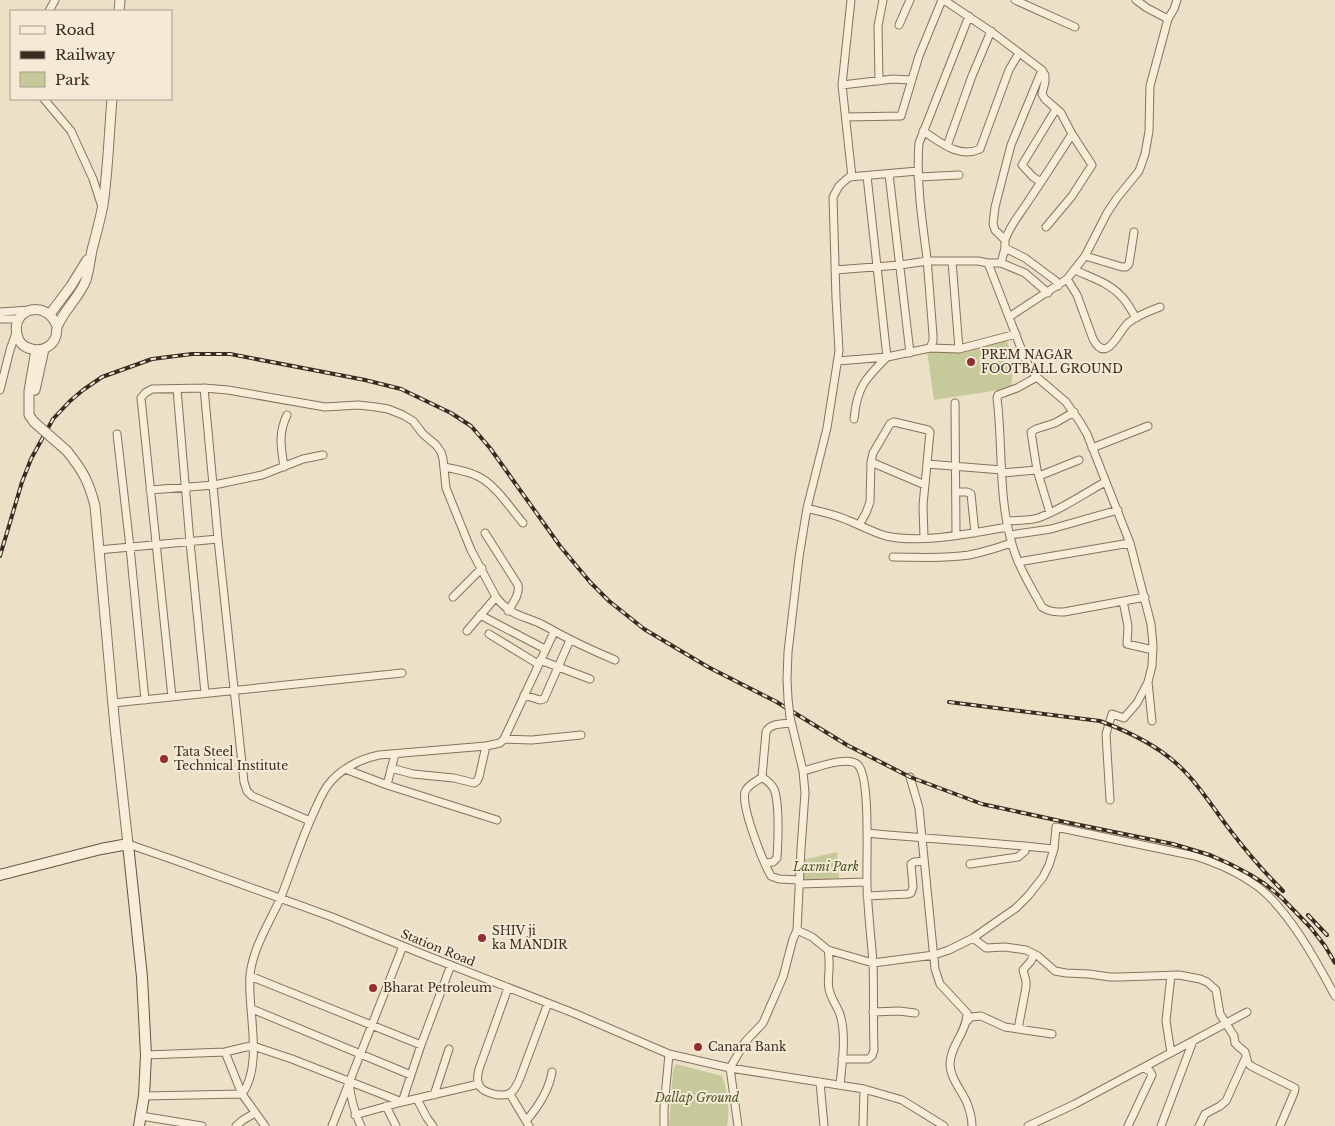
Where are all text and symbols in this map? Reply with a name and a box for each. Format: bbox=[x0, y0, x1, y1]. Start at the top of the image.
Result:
legend bbox=[10, 10, 172, 100]
text: Road bbox=[55, 20, 95, 39]
text: Railway bbox=[55, 45, 116, 64]
text: Park bbox=[55, 70, 91, 89]
place label: PREM NAGAR FOOTBALL GROUND bbox=[981, 347, 1123, 376]
marker: PREM NAGAR FOOTBALL GROUND bbox=[965, 356, 977, 368]
place label: Tata Steel Technical Institute bbox=[174, 744, 288, 773]
marker: Tata Steel Technical Institute bbox=[158, 753, 170, 765]
park label: Laxmi Park bbox=[792, 859, 859, 874]
place label: SHIV ji ka MANDIR bbox=[492, 923, 568, 952]
street label: Station Road bbox=[399, 926, 478, 969]
marker: SHIV ji ka MANDIR bbox=[476, 932, 488, 944]
place label: Bharat Petroleum bbox=[383, 980, 492, 995]
marker: Bharat Petroleum bbox=[367, 982, 379, 994]
place label: Canara Bank bbox=[708, 1039, 787, 1054]
marker: Canara Bank bbox=[692, 1041, 704, 1053]
park label: Dallap Ground bbox=[654, 1090, 740, 1105]

